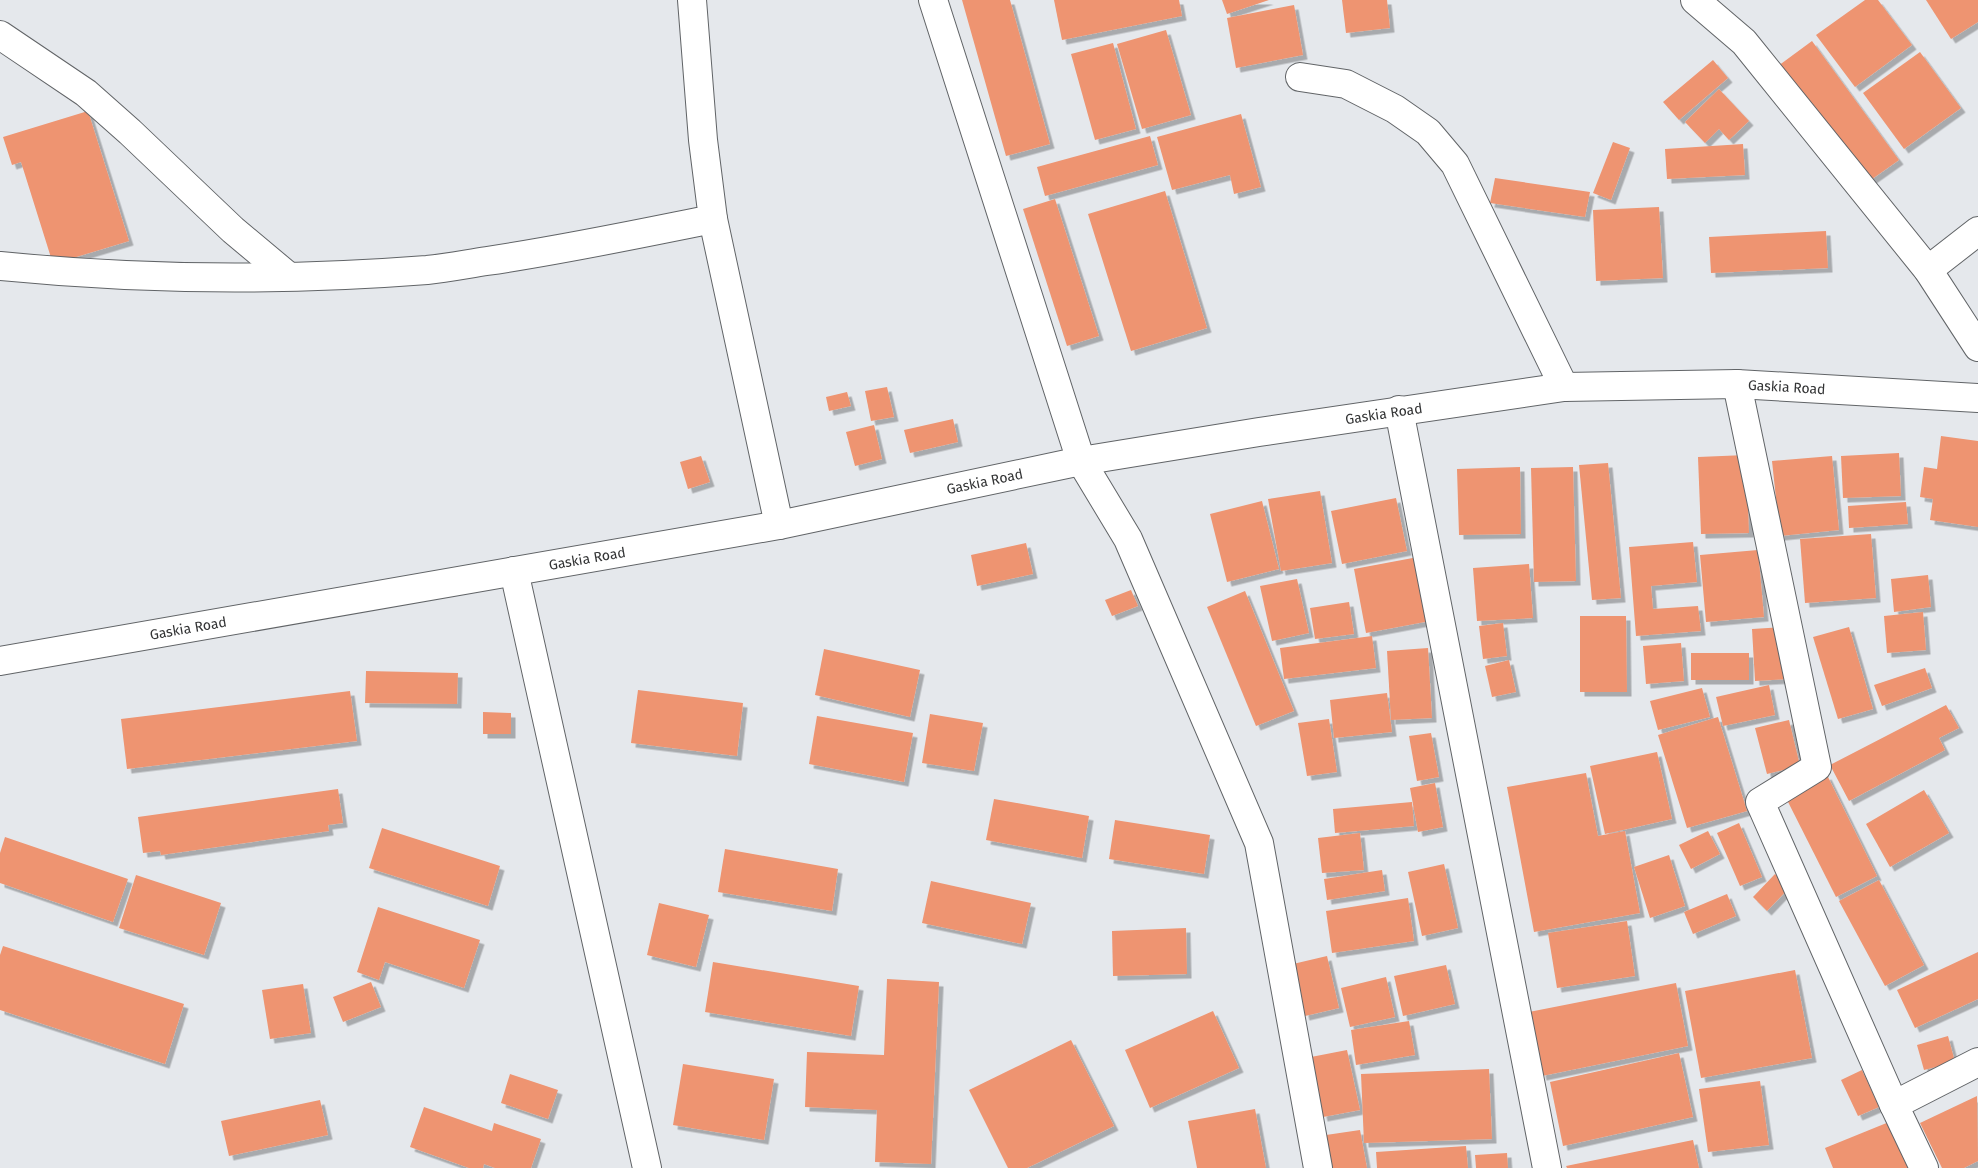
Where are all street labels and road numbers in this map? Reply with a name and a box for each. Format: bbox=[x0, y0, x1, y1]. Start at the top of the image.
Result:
street label: Gaskia Road bbox=[1747, 376, 1826, 398]
street label: Gaskia Road bbox=[1344, 400, 1423, 428]
street label: Gaskia Road bbox=[945, 465, 1024, 498]
street label: Gaskia Road bbox=[547, 543, 627, 574]
street label: Gaskia Road bbox=[148, 613, 228, 643]

